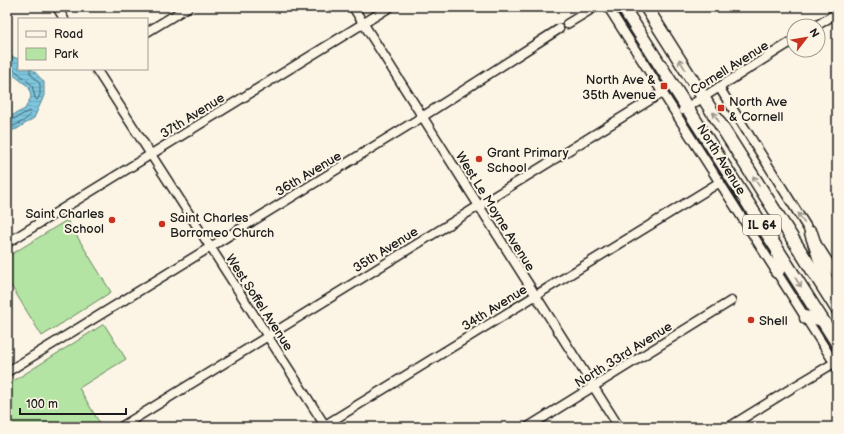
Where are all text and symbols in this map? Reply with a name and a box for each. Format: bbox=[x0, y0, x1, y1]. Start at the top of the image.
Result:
legend bbox=[18, 18, 148, 70]
north arrow bbox=[786, 18, 826, 58]
text: N bbox=[806, 26, 822, 40]
text: Road bbox=[54, 27, 83, 42]
street label: Cornell Avenue bbox=[687, 37, 772, 98]
text: Park bbox=[54, 47, 78, 62]
one-way arrow bbox=[678, 58, 686, 70]
place label: North Ave & 35th Avenue bbox=[582, 72, 656, 103]
marker: North Ave & 35th Avenue bbox=[659, 81, 669, 91]
street label: 37th Avenue bbox=[157, 90, 228, 142]
place label: North Ave & Cornell bbox=[729, 94, 787, 125]
marker: North Ave & Cornell bbox=[716, 103, 726, 113]
one-way arrow bbox=[711, 111, 719, 123]
street label: North Avenue bbox=[693, 121, 749, 198]
place label: Grant Primary School bbox=[487, 145, 569, 176]
street label: 36th Avenue bbox=[273, 148, 345, 200]
street label: West Le Moyne Avenue bbox=[452, 149, 539, 274]
marker: Grant Primary School bbox=[474, 154, 484, 164]
one-way arrow bbox=[752, 175, 760, 187]
place label: Saint Charles School bbox=[25, 206, 105, 237]
place label: Saint Charles Borromeo Church bbox=[170, 210, 274, 241]
one-way arrow bbox=[797, 213, 805, 224]
marker: Saint Charles School bbox=[107, 215, 117, 225]
road number: IL 64 bbox=[743, 215, 781, 235]
marker: Saint Charles Borromeo Church bbox=[157, 219, 167, 229]
street label: 35th Avenue bbox=[350, 223, 421, 276]
street label: West Soffel Avenue bbox=[222, 251, 297, 354]
one-way arrow bbox=[794, 276, 802, 287]
street label: 34th Avenue bbox=[459, 281, 530, 334]
place label: Shell bbox=[759, 313, 788, 329]
marker: Shell bbox=[746, 315, 756, 325]
street label: North 33rd Avenue bbox=[572, 318, 675, 391]
scale bar bbox=[20, 390, 126, 416]
text: 100 m bbox=[26, 397, 58, 412]

